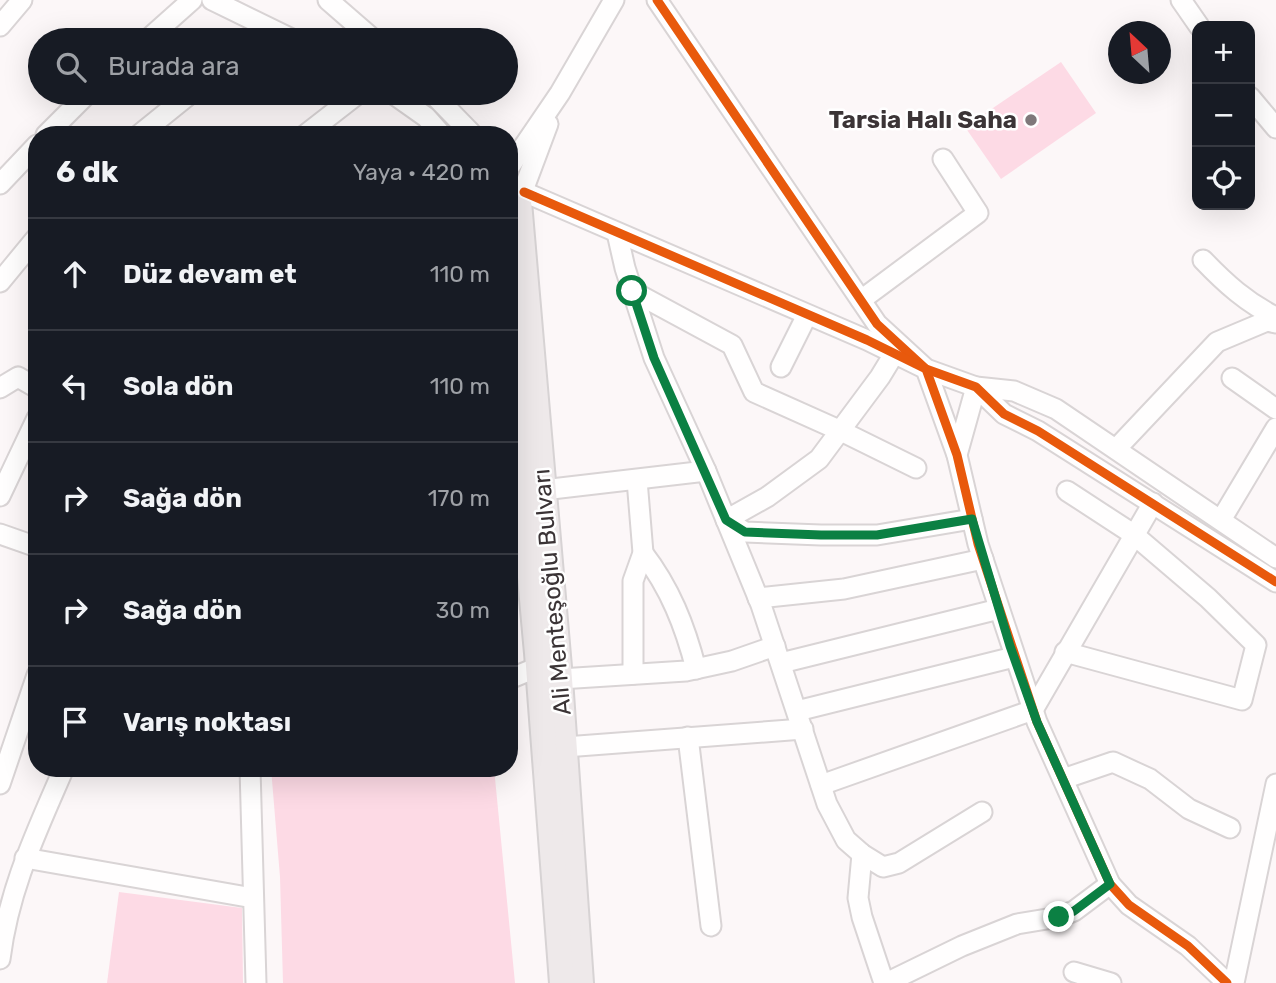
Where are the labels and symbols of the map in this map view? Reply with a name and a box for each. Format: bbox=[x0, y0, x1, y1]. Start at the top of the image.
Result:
north arrow bbox=[1108, 21, 1171, 84]
place label: Tarsia Halı Saha bbox=[829, 106, 1017, 134]
marker: Tarsia Halı Saha bbox=[1023, 112, 1039, 128]
route start bbox=[616, 275, 647, 306]
street label: Ali Menteşoğlu Bulvarı bbox=[527, 468, 577, 716]
route end bbox=[1043, 901, 1074, 932]

